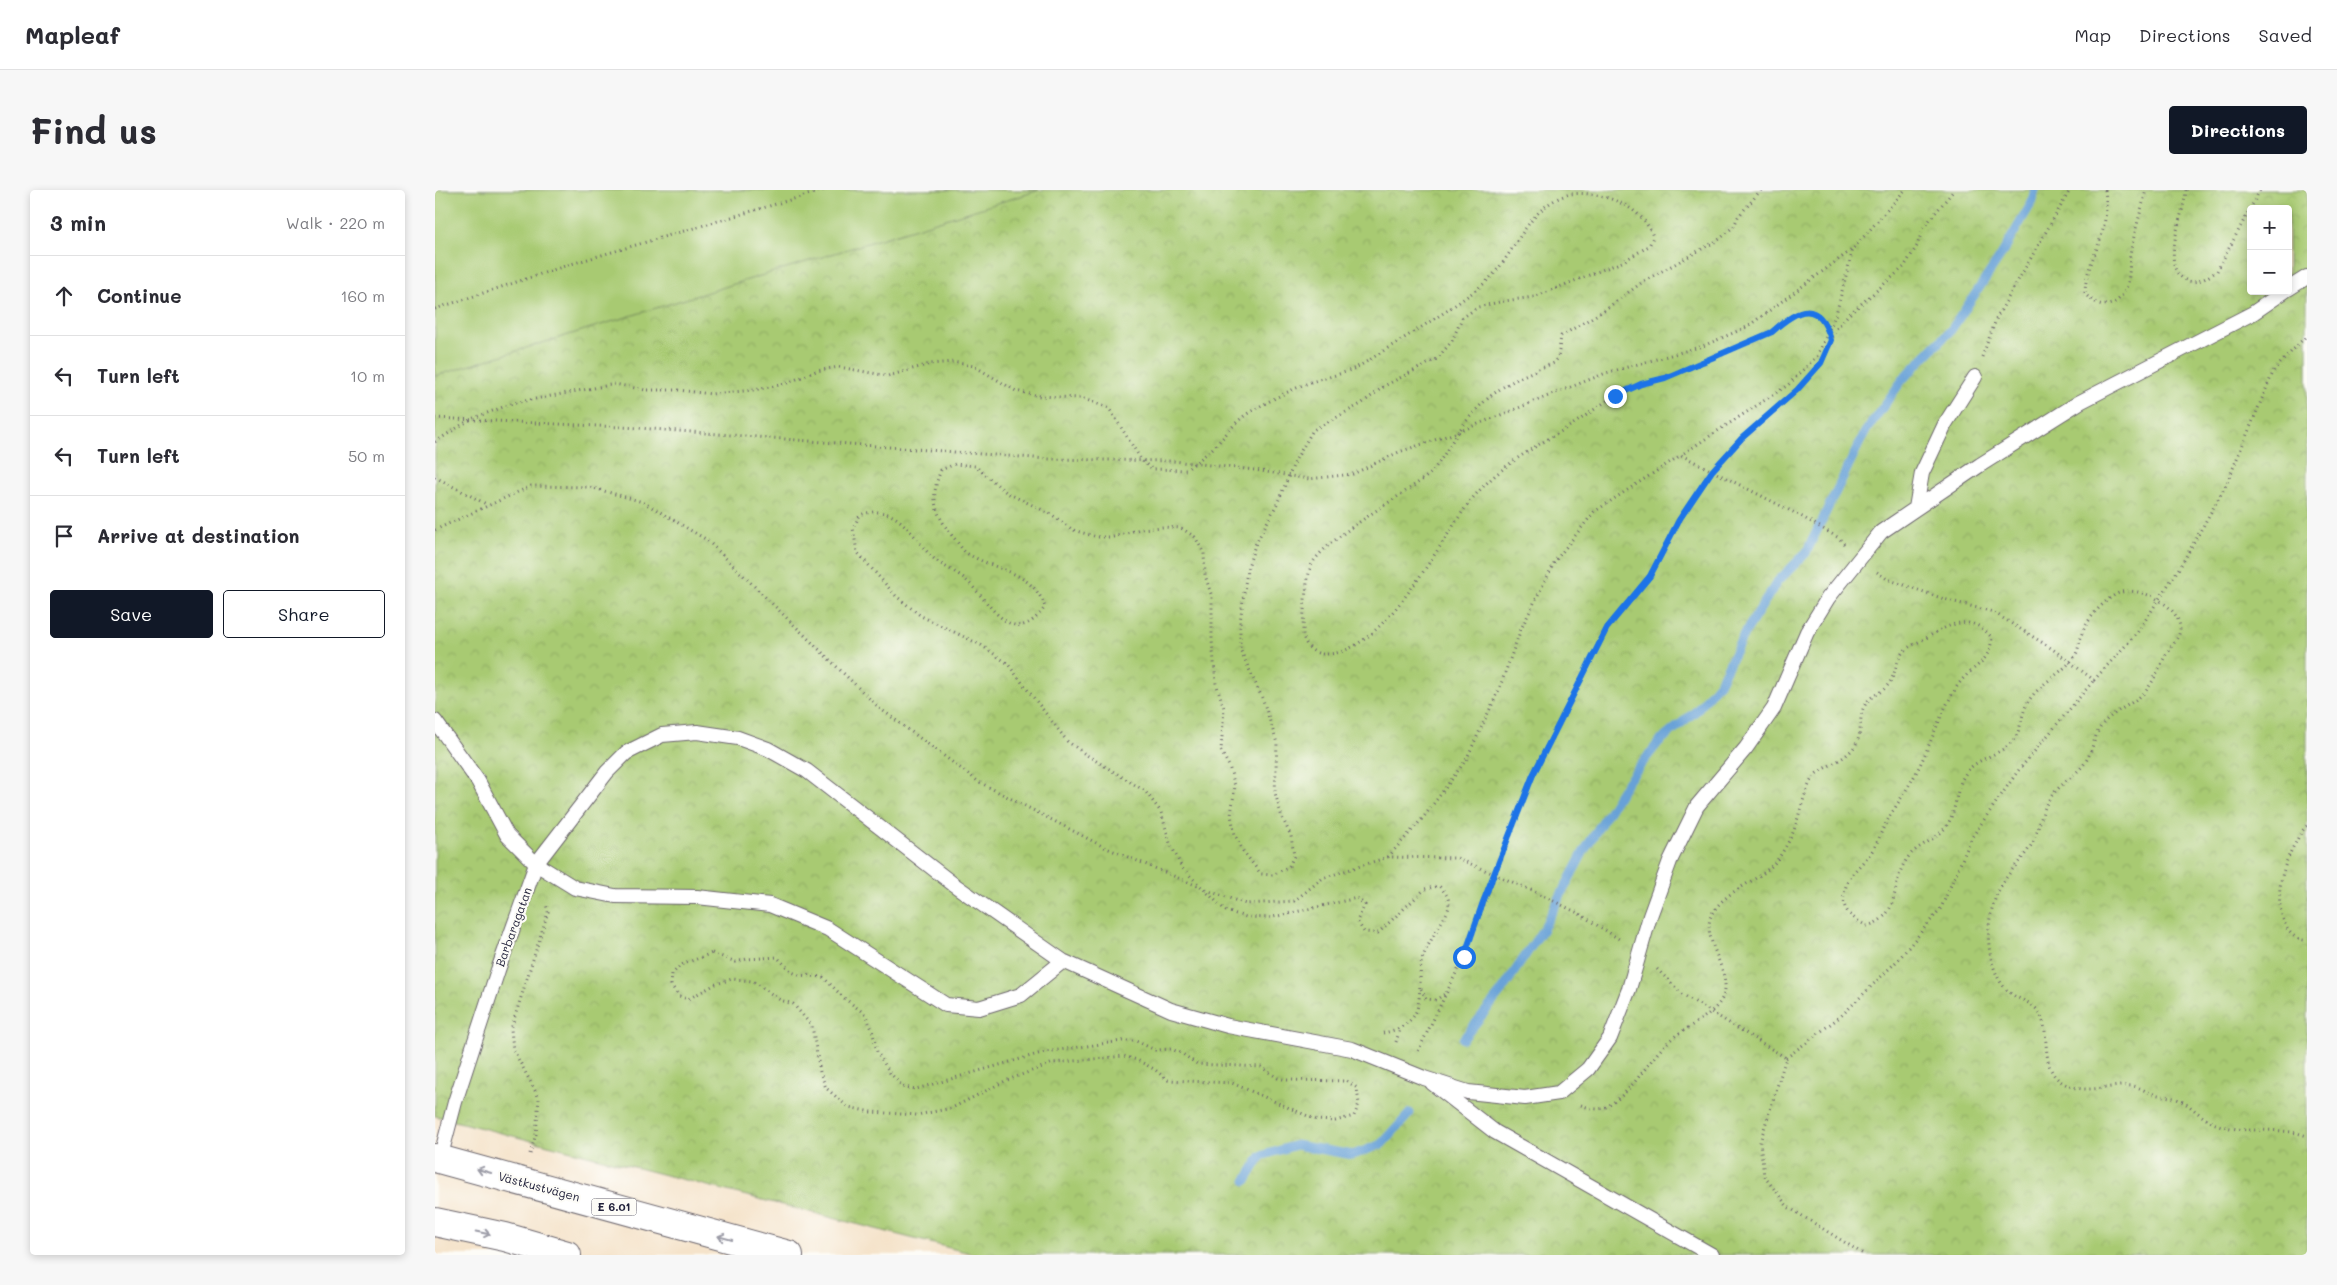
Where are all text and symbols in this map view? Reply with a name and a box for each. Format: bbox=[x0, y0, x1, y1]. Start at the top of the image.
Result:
text: Mapleaf bbox=[25, 19, 120, 50]
text: Map bbox=[2074, 23, 2111, 47]
text: Directions bbox=[2139, 23, 2231, 47]
text: Saved bbox=[2259, 23, 2312, 47]
button: Directions bbox=[2169, 106, 2307, 154]
text: Find us bbox=[30, 107, 157, 153]
map controls bbox=[2247, 205, 2292, 295]
button: + bbox=[2247, 205, 2292, 250]
text: 3 min bbox=[50, 209, 106, 236]
text: Walk · 220 m bbox=[286, 212, 385, 233]
button: − bbox=[2247, 250, 2292, 295]
icon: ahead bbox=[50, 282, 78, 310]
text: Continue bbox=[97, 283, 182, 308]
text: 160 m bbox=[340, 285, 385, 306]
icon: left bbox=[50, 362, 78, 390]
text: Turn left bbox=[97, 363, 180, 388]
text: 10 m bbox=[350, 365, 385, 386]
route end bbox=[1604, 385, 1627, 408]
icon: left bbox=[50, 442, 78, 470]
text: Turn left bbox=[97, 443, 180, 468]
text: 50 m bbox=[348, 445, 385, 466]
icon: arrive bbox=[50, 522, 78, 550]
text: Arrive at destination bbox=[97, 523, 300, 548]
button: Save bbox=[50, 590, 213, 638]
button: Share bbox=[223, 590, 385, 638]
street label: Barbaragatan bbox=[491, 885, 535, 969]
route start bbox=[1453, 946, 1476, 969]
one-way arrow bbox=[476, 1166, 492, 1176]
street label: Västkustvägen bbox=[497, 1167, 582, 1205]
road number: E 6.01 bbox=[591, 1199, 637, 1216]
one-way arrow bbox=[474, 1228, 490, 1238]
one-way arrow bbox=[717, 1232, 733, 1242]

